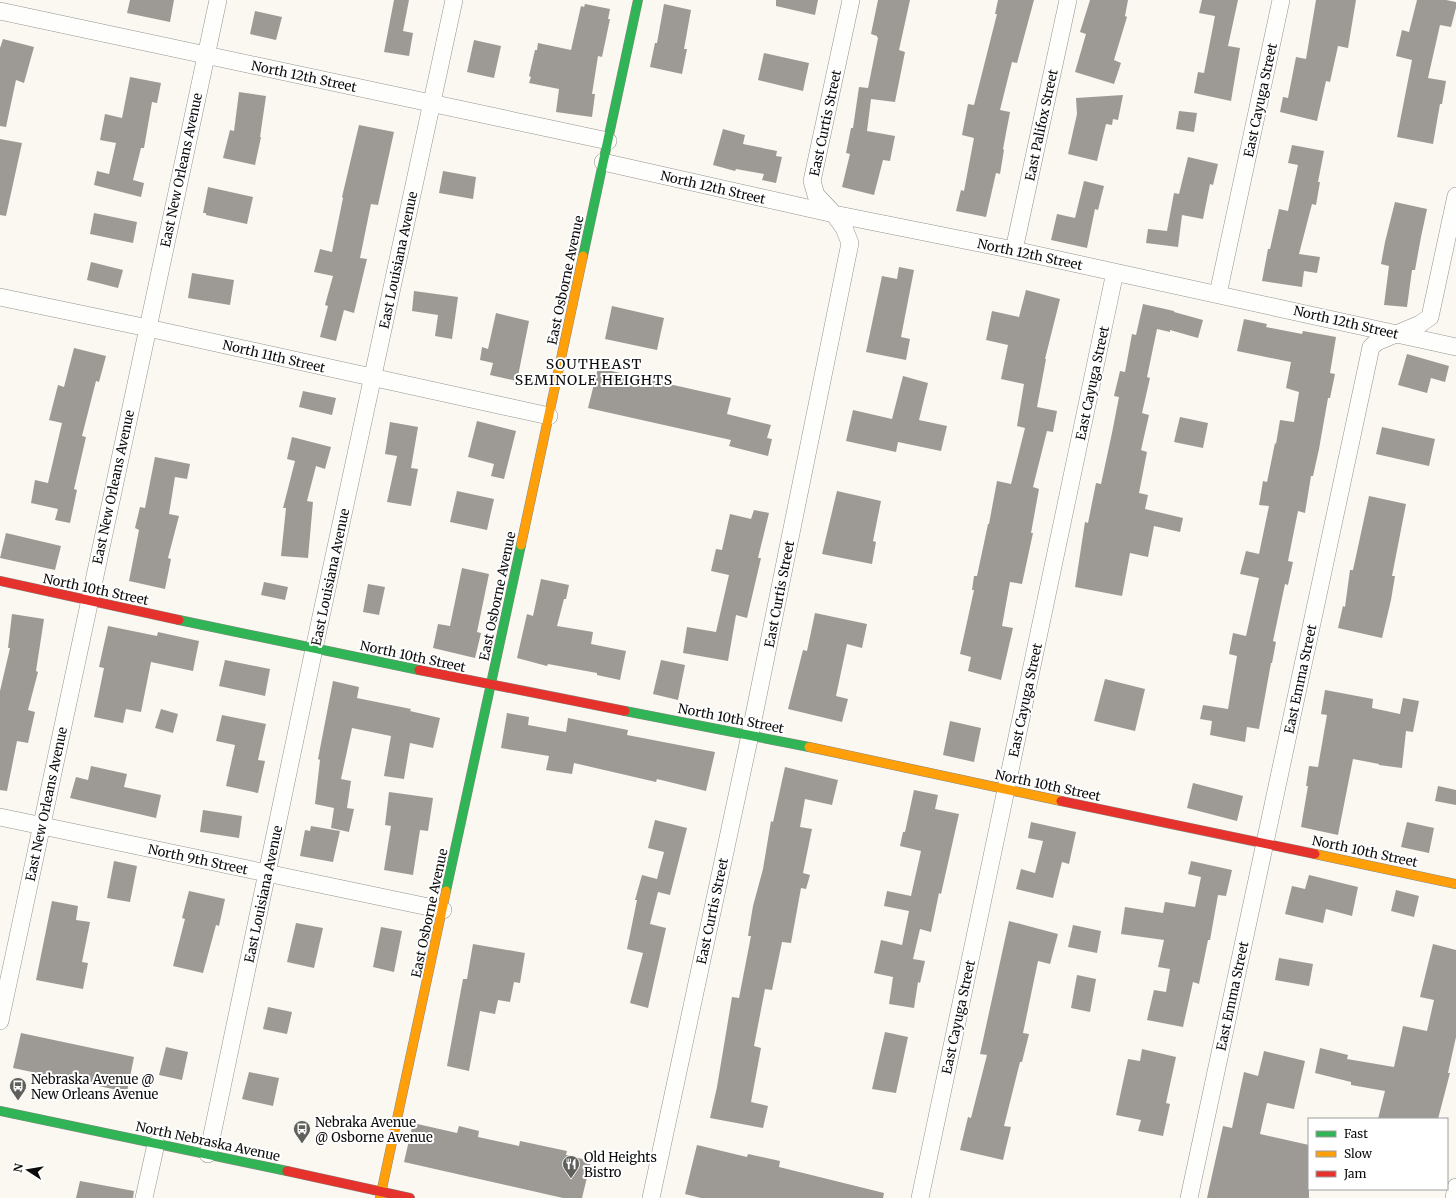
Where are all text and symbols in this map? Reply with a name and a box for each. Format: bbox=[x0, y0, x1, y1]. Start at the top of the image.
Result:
street label: East Cayuga Street bbox=[1240, 41, 1281, 159]
street label: North 12th Street bbox=[250, 57, 358, 96]
street label: East Curtis Street bbox=[806, 68, 845, 178]
street label: East Palifox Street bbox=[1021, 68, 1062, 183]
street label: East New Orleans Avenue bbox=[157, 91, 206, 249]
street label: North 12th Street bbox=[659, 167, 767, 208]
street label: East Louisiana Avenue bbox=[376, 190, 421, 330]
street label: East Osborne Avenue bbox=[543, 214, 588, 346]
street label: North 12th Street bbox=[976, 235, 1084, 274]
street label: North 12th Street bbox=[1292, 302, 1400, 343]
street label: East Cayuga Street bbox=[1072, 324, 1113, 442]
street label: North 11th Street bbox=[221, 336, 327, 377]
district label: SOUTHEAST SEMINOLE HEIGHTS bbox=[515, 355, 673, 389]
street label: East New Orleans Avenue bbox=[89, 408, 138, 566]
street label: East Louisiana Avenue bbox=[308, 507, 353, 647]
street label: East Osborne Avenue bbox=[475, 530, 520, 662]
street label: East Curtis Street bbox=[761, 539, 798, 649]
street label: North 10th Street bbox=[42, 570, 150, 609]
street label: East Emma Street bbox=[1281, 623, 1320, 735]
street label: North 10th Street bbox=[359, 637, 467, 676]
street label: East Cayuga Street bbox=[1005, 641, 1046, 759]
street label: North 10th Street bbox=[676, 700, 785, 737]
street label: East New Orleans Avenue bbox=[22, 725, 71, 883]
street label: North 10th Street bbox=[994, 766, 1102, 805]
street label: East Louisiana Avenue bbox=[241, 824, 286, 964]
street label: North 10th Street bbox=[1311, 832, 1419, 871]
street label: North 9th Street bbox=[146, 841, 249, 878]
street label: East Osborne Avenue bbox=[407, 847, 452, 979]
street label: East Curtis Street bbox=[693, 856, 732, 966]
street label: East Emma Street bbox=[1213, 940, 1252, 1052]
street label: East Cayuga Street bbox=[938, 958, 979, 1076]
place label: Nebraska Avenue @ New Orleans Avenue bbox=[31, 1071, 159, 1103]
bus stop icon: Nebraska Avenue @ New Orleans Avenue bbox=[8, 1076, 28, 1101]
place label: Nebraka Avenue @ Osborne Avenue bbox=[315, 1114, 433, 1146]
street label: North Nebraska Avenue bbox=[134, 1118, 282, 1165]
legend bbox=[1308, 1118, 1448, 1190]
bus stop icon: Nebraka Avenue @ Osborne Avenue bbox=[292, 1119, 312, 1144]
text: Fast bbox=[1344, 1126, 1368, 1141]
text: Slow bbox=[1344, 1146, 1373, 1161]
place label: Old Heights Bistro bbox=[584, 1149, 657, 1181]
north arrow bbox=[8, 1150, 48, 1190]
restaurant icon: Old Heights Bistro bbox=[561, 1154, 581, 1179]
text: N bbox=[10, 1162, 26, 1174]
text: Jam bbox=[1343, 1166, 1367, 1181]

